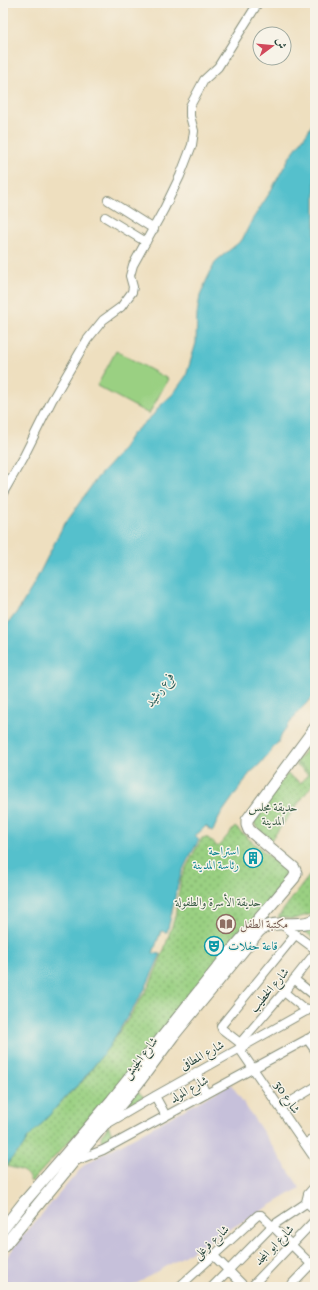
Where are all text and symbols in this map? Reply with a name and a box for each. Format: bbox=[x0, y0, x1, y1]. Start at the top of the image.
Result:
north arrow bbox=[252, 26, 292, 66]
text: ش bbox=[271, 36, 289, 51]
water label: فرع رشيد bbox=[142, 669, 180, 712]
park label: حديقة مجلس المدينة bbox=[248, 800, 298, 830]
place label: استراحة رئاسة المدينة bbox=[193, 844, 239, 874]
building icon: استراحة رئاسة المدينة bbox=[242, 847, 264, 869]
park label: حديقة الأسرة والطفولة bbox=[174, 893, 261, 911]
library icon: مكتبة الطفل bbox=[215, 913, 237, 935]
place label: مكتبة الطفل bbox=[240, 917, 288, 933]
theatre icon: قاعة حفلات bbox=[203, 935, 225, 957]
place label: قاعة حفلات bbox=[228, 939, 278, 955]
street label: شارع الخطيب bbox=[246, 965, 295, 1018]
street label: شارع الجيش bbox=[120, 1034, 164, 1084]
street label: شارع المطافى bbox=[178, 1037, 228, 1076]
street label: شارع المولد bbox=[167, 1073, 213, 1109]
street label: شارع 30 bbox=[268, 1078, 303, 1118]
street label: شارع فرغلى bbox=[190, 1222, 235, 1265]
street label: شارع ابو المجد bbox=[251, 1222, 300, 1271]

